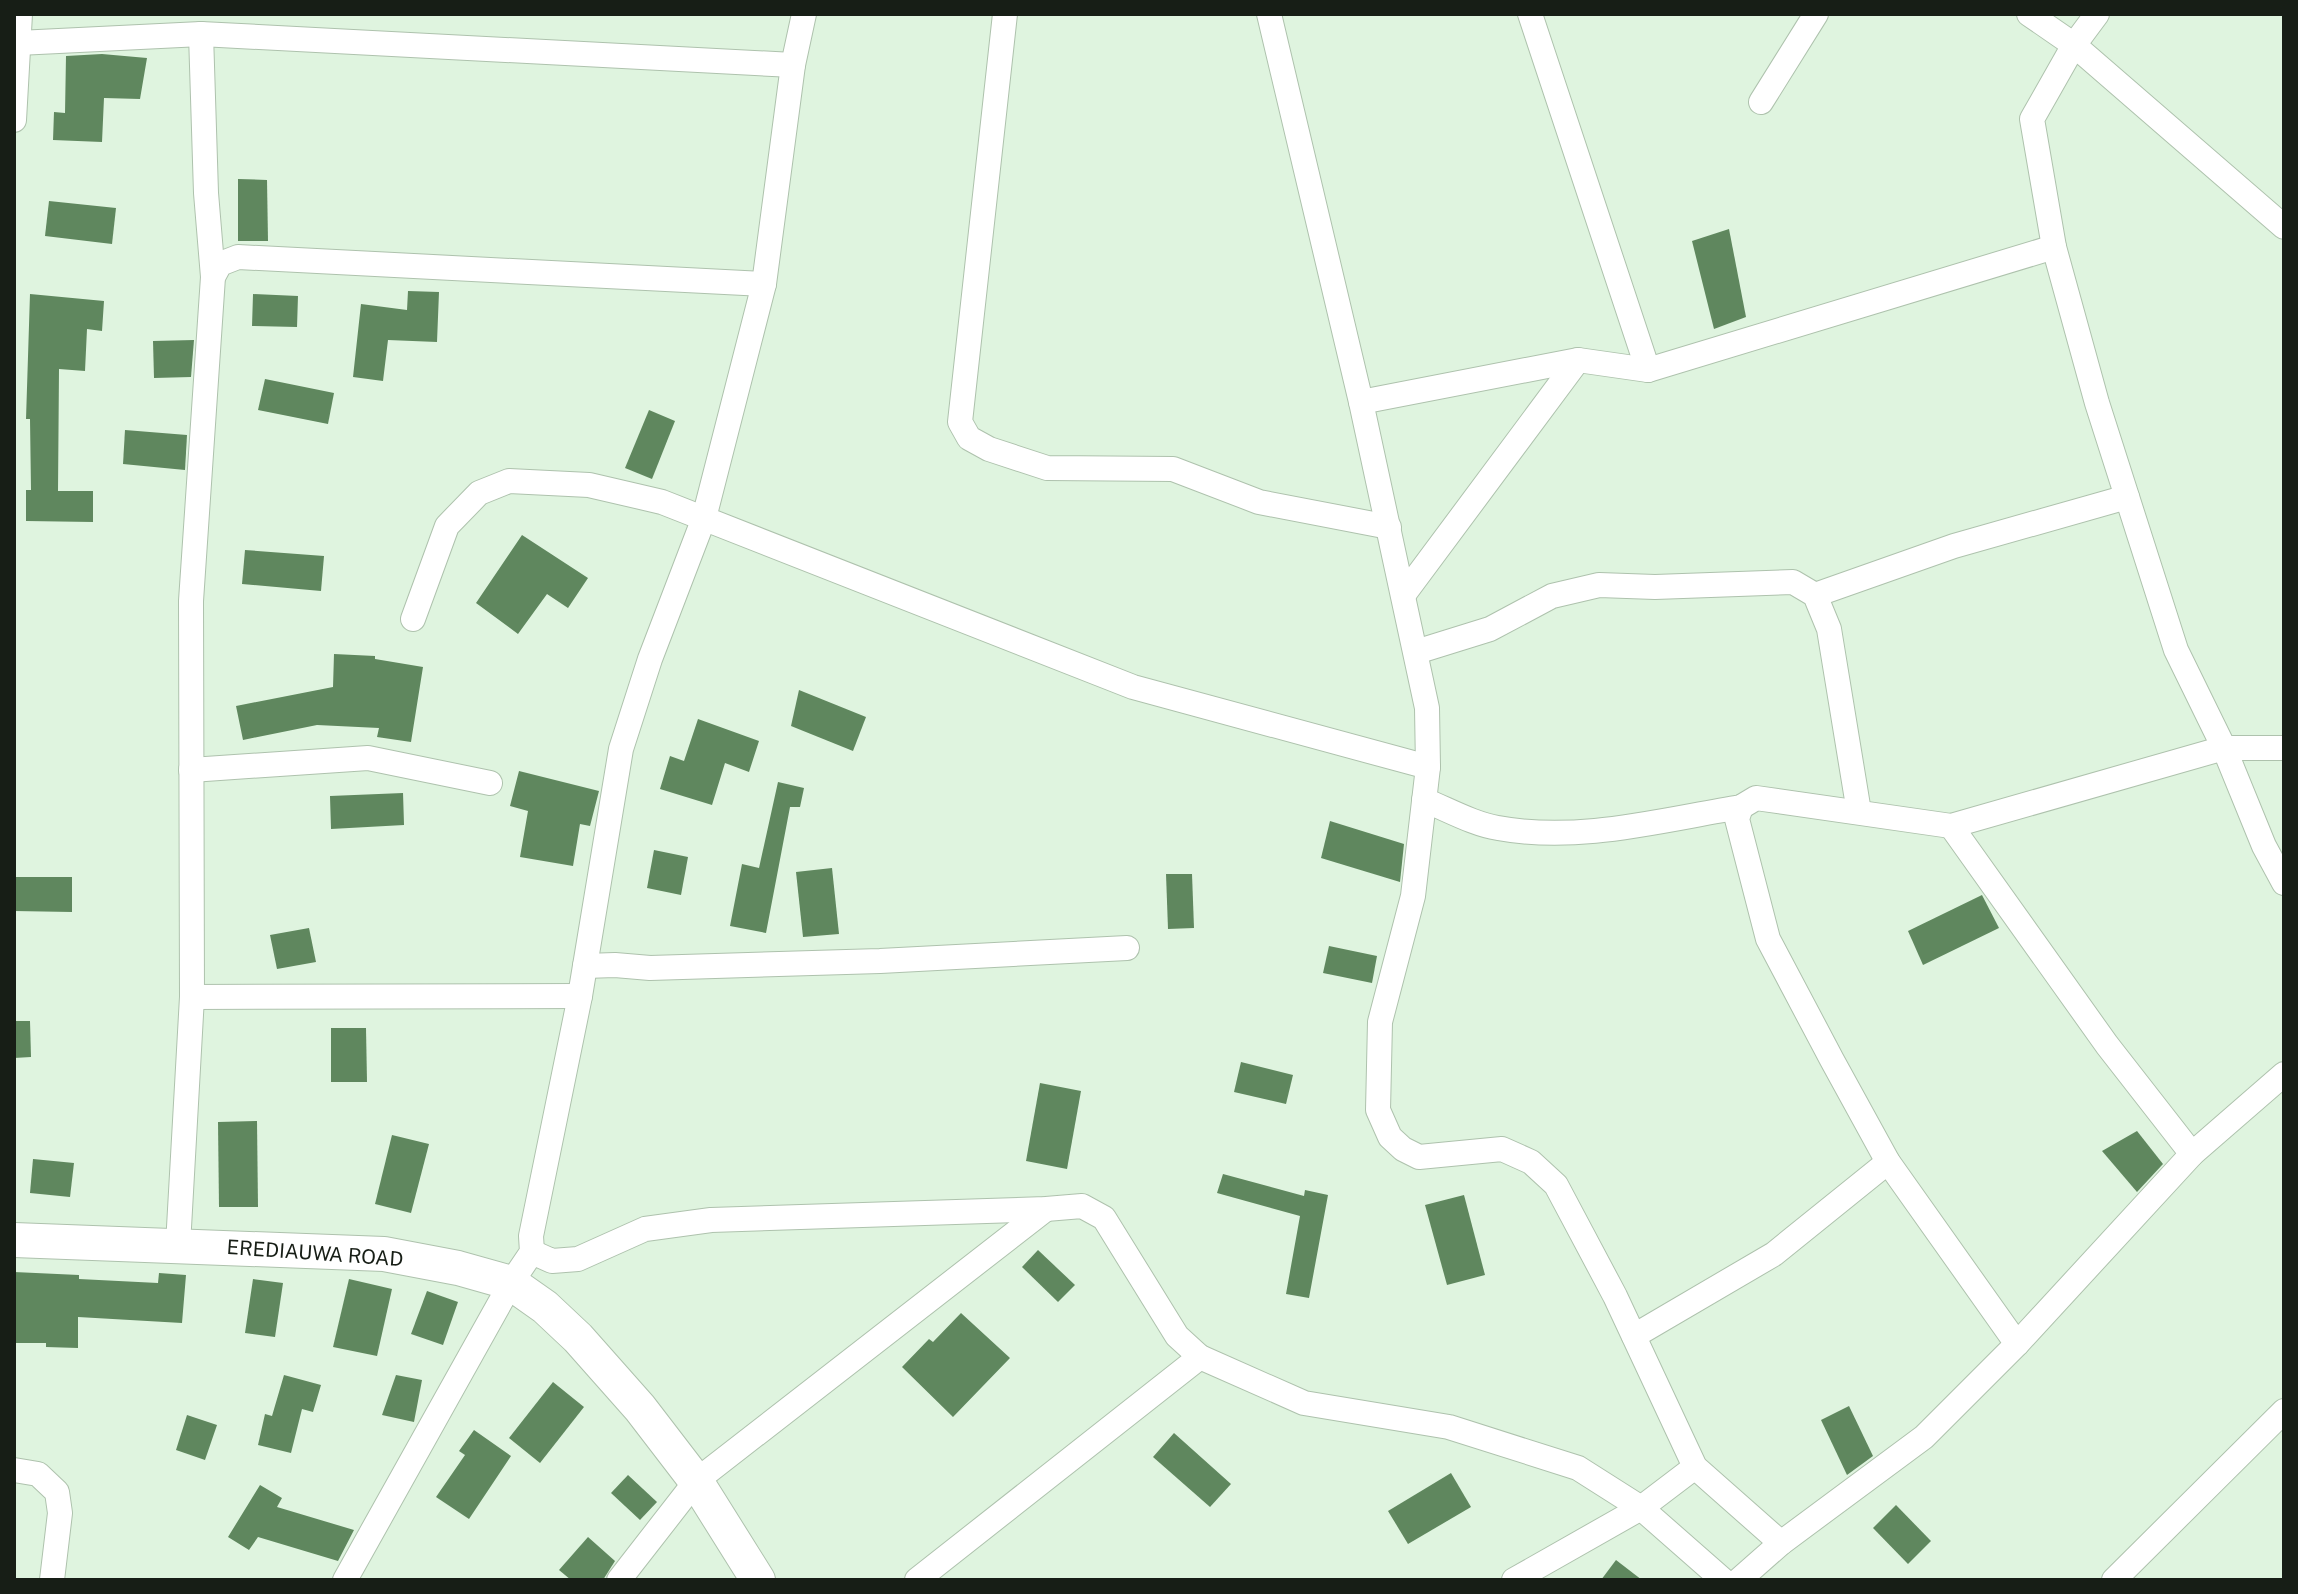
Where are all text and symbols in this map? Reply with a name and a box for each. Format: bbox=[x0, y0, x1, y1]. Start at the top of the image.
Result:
street label: EREDIAUWA ROAD bbox=[226, 1235, 404, 1271]

